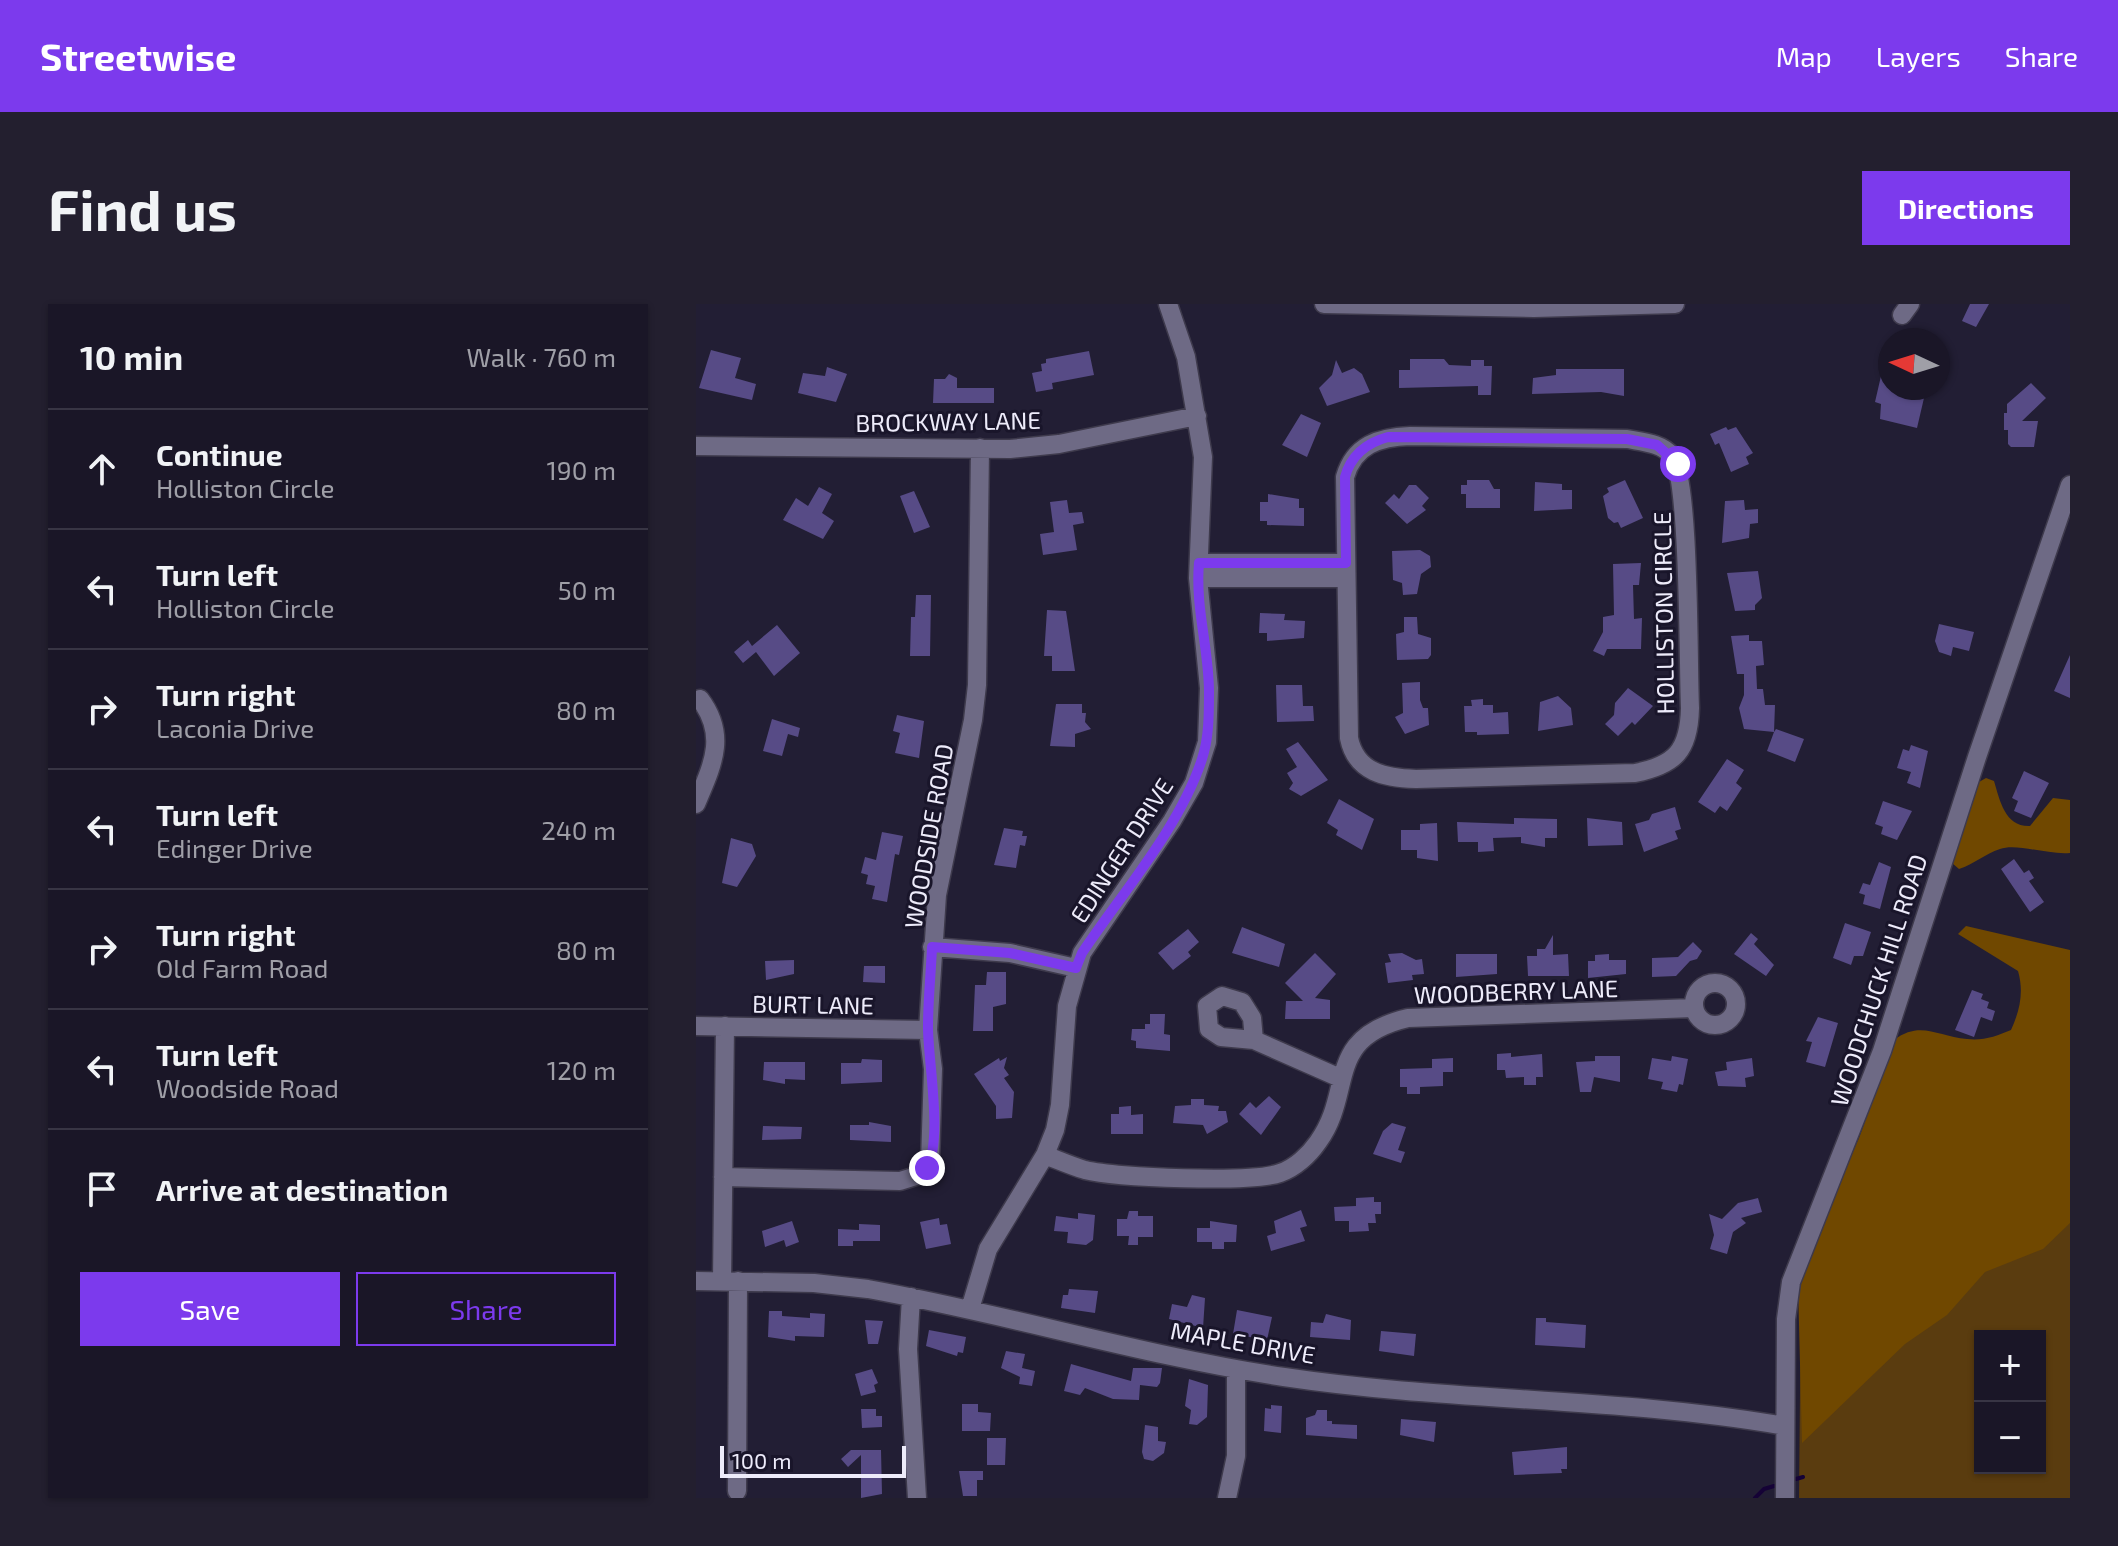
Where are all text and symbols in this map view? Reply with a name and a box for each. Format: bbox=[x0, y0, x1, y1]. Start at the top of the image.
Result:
text: Streetwise bbox=[40, 33, 236, 79]
text: Map bbox=[1776, 39, 1832, 73]
text: Layers bbox=[1876, 39, 1961, 73]
text: Share bbox=[2005, 39, 2078, 73]
button: Directions bbox=[1862, 171, 2070, 245]
text: Find us bbox=[48, 175, 237, 242]
north arrow bbox=[1878, 328, 1950, 400]
text: 10 min bbox=[80, 336, 183, 377]
text: Walk · 760 m bbox=[467, 341, 616, 372]
street label: BROCKWAY LANE bbox=[855, 405, 1041, 437]
text: Continue bbox=[156, 436, 283, 472]
route start bbox=[1660, 446, 1696, 482]
icon: ahead bbox=[80, 447, 124, 491]
text: 190 m bbox=[547, 454, 616, 485]
text: Holliston Circle bbox=[156, 472, 335, 503]
street label: HOLLISTON CIRCLE bbox=[1647, 511, 1679, 715]
text: Turn left bbox=[156, 556, 278, 592]
icon: left bbox=[80, 567, 124, 611]
text: 50 m bbox=[558, 574, 616, 605]
text: Holliston Circle bbox=[156, 592, 335, 623]
text: Turn right bbox=[156, 676, 296, 712]
icon: right bbox=[80, 687, 124, 731]
text: 80 m bbox=[556, 694, 616, 725]
text: Laconia Drive bbox=[156, 712, 314, 743]
street label: WOODSIDE ROAD bbox=[897, 741, 959, 931]
street label: EDINGER DRIVE bbox=[1064, 772, 1178, 928]
text: Turn left bbox=[156, 796, 278, 832]
icon: left bbox=[80, 807, 124, 851]
text: 240 m bbox=[541, 814, 616, 845]
text: Edinger Drive bbox=[156, 832, 313, 863]
street label: WOODCHUCK HILL ROAD bbox=[1824, 851, 1932, 1109]
text: Turn right bbox=[156, 916, 296, 952]
icon: right bbox=[80, 927, 124, 971]
text: 80 m bbox=[556, 934, 616, 965]
text: Old Farm Road bbox=[156, 952, 328, 983]
street label: WOODBERRY LANE bbox=[1413, 973, 1619, 1009]
street label: BURT LANE bbox=[752, 988, 874, 1020]
text: Turn left bbox=[156, 1036, 278, 1072]
icon: left bbox=[80, 1047, 124, 1091]
text: 120 m bbox=[547, 1054, 616, 1085]
text: Woodside Road bbox=[156, 1072, 339, 1103]
route end bbox=[909, 1150, 945, 1186]
icon: arrive bbox=[80, 1167, 124, 1211]
text: Arrive at destination bbox=[156, 1171, 448, 1207]
button: Save bbox=[80, 1272, 340, 1346]
button: Share bbox=[356, 1272, 616, 1346]
street label: MAPLE DRIVE bbox=[1168, 1315, 1318, 1369]
map controls bbox=[1974, 1330, 2046, 1474]
button: + bbox=[1974, 1330, 2046, 1402]
button: − bbox=[1974, 1402, 2046, 1474]
scale bar bbox=[720, 1442, 906, 1478]
text: 100 m bbox=[732, 1447, 791, 1473]

